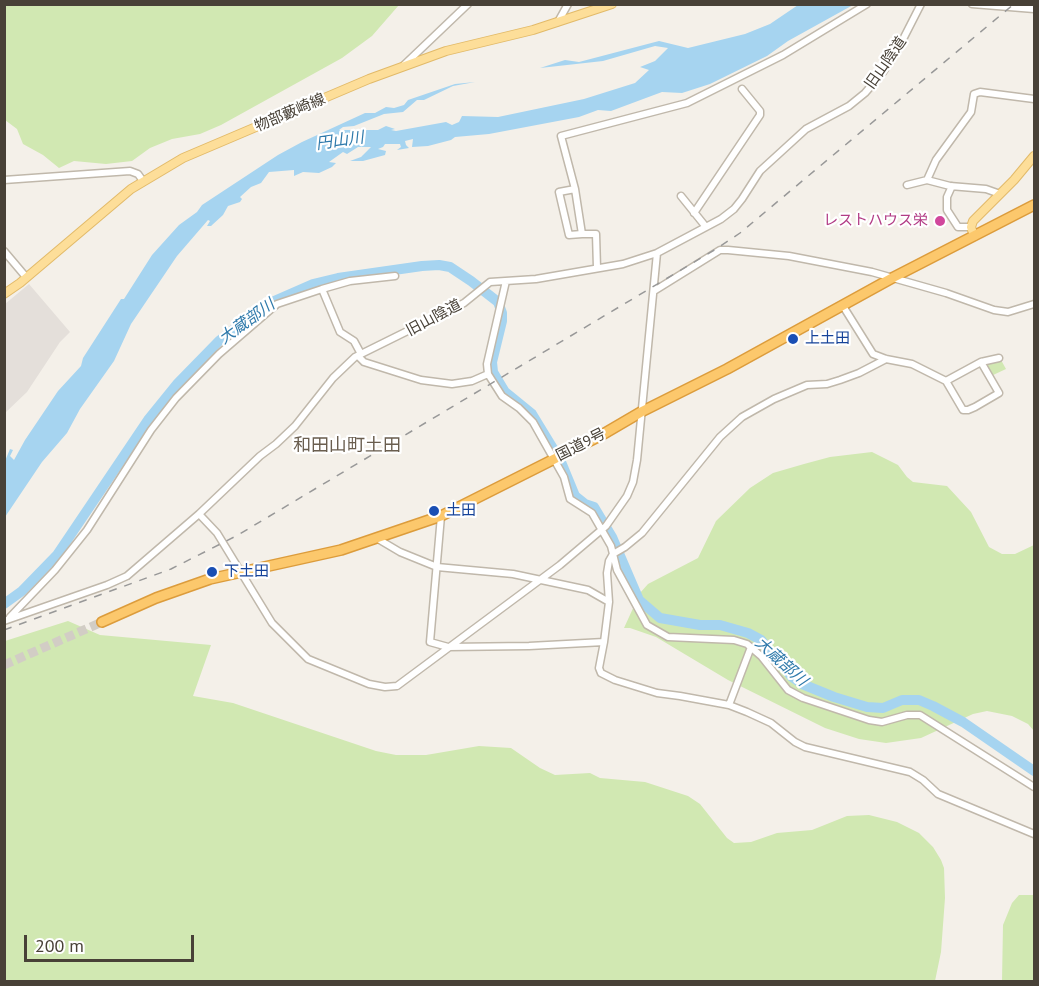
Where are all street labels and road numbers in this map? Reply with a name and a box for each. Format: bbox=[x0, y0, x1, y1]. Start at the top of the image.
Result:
street label: 旧山陰道 bbox=[861, 33, 911, 93]
street label: 物部藪崎線 bbox=[252, 90, 328, 136]
street label: 旧山陰道 bbox=[403, 296, 465, 340]
street label: 国道9号 bbox=[553, 425, 609, 465]

